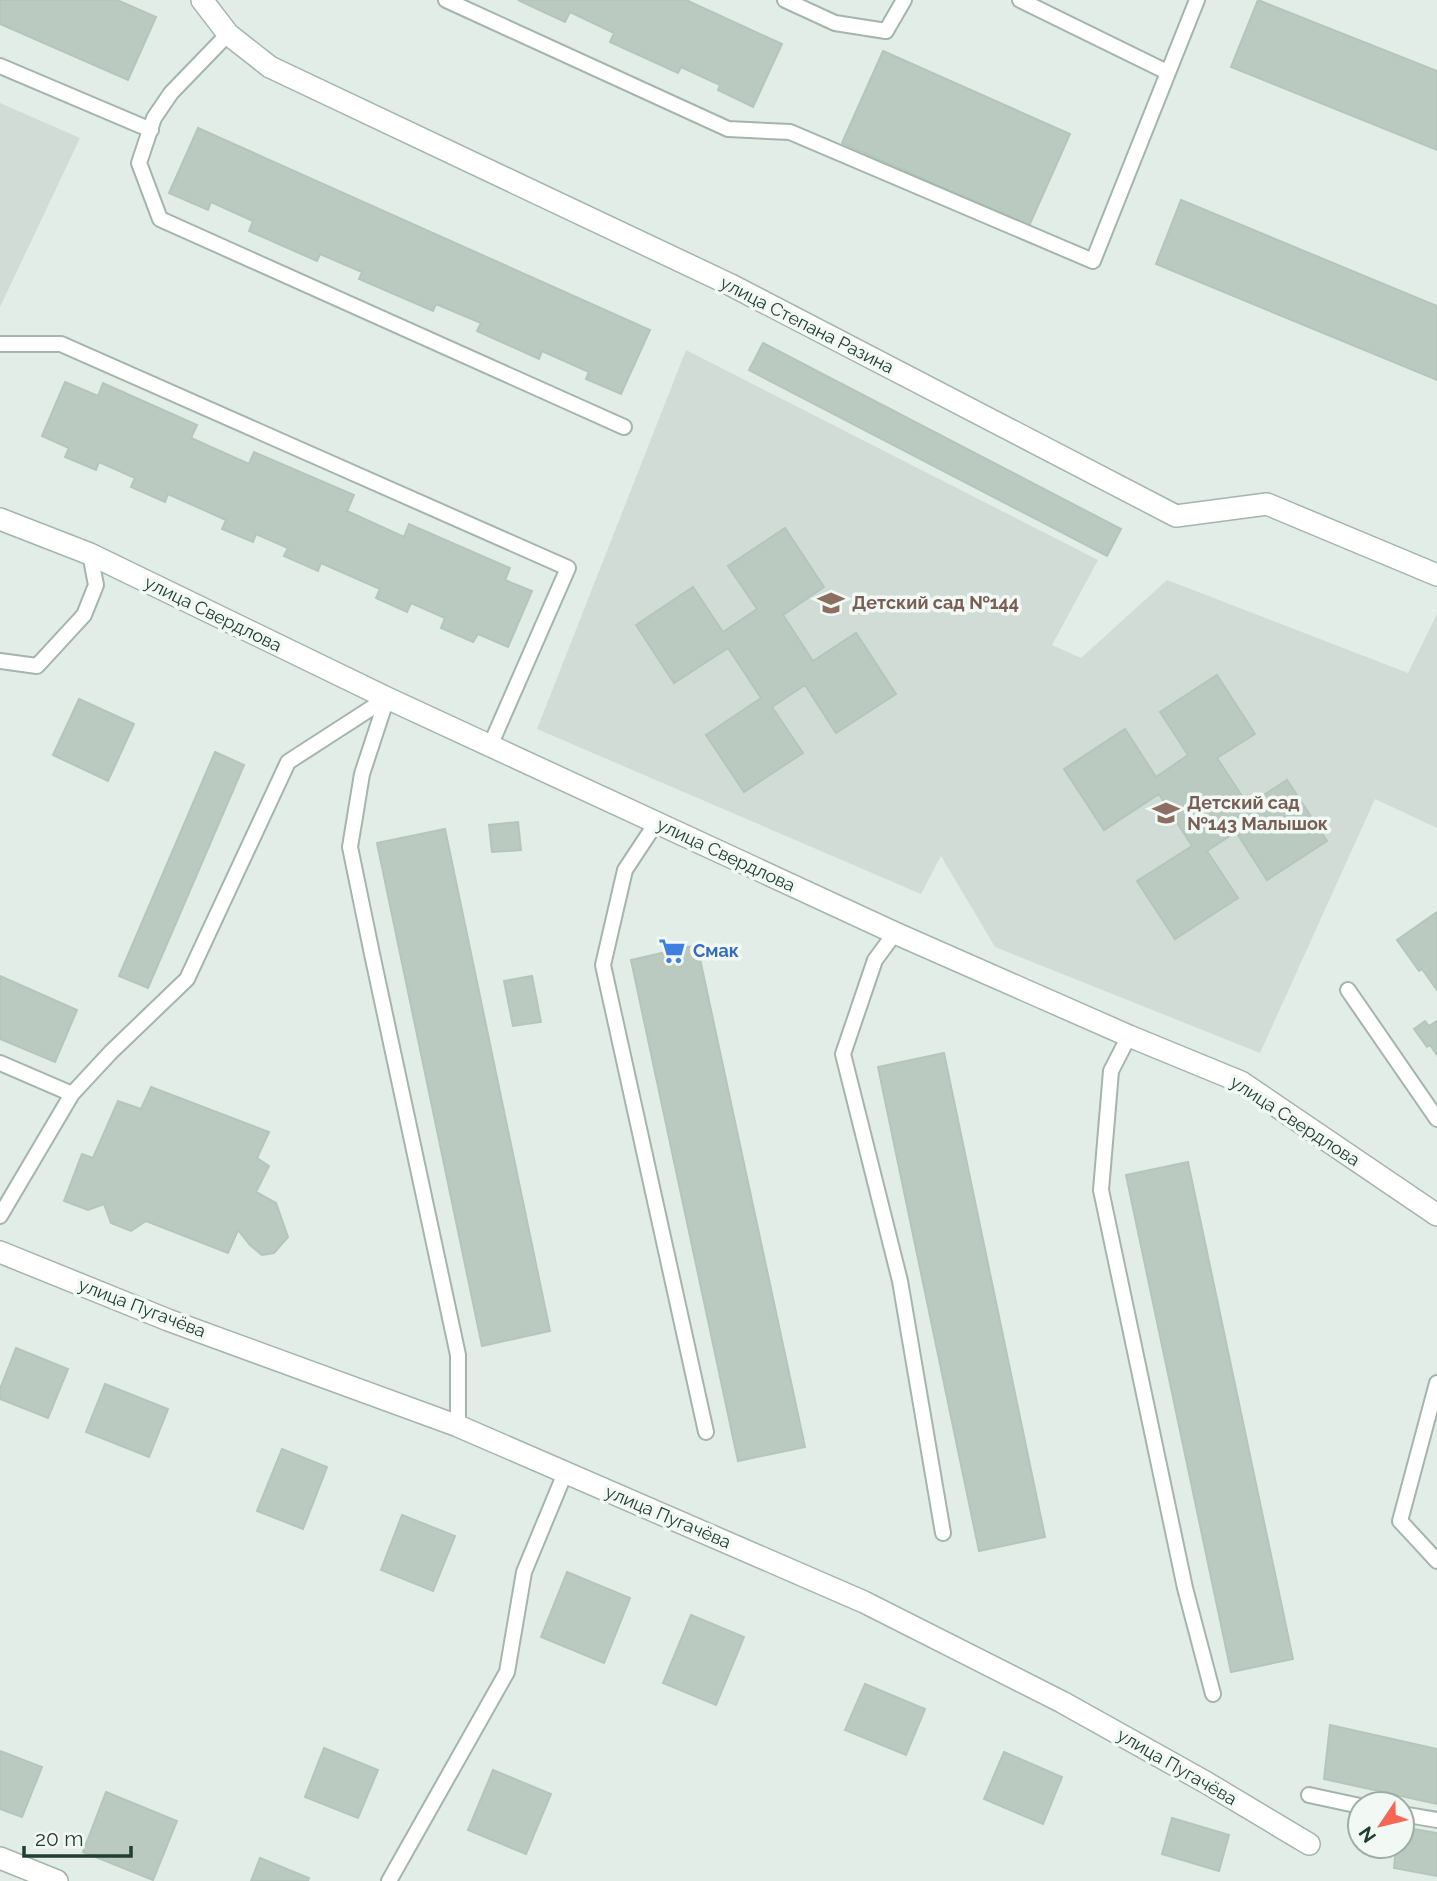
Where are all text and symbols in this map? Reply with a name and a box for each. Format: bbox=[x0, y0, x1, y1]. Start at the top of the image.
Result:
street label: улица Степана Разина bbox=[717, 272, 898, 378]
street label: улица Свердлова bbox=[141, 571, 285, 656]
school or university icon: Детский сад №144 bbox=[816, 588, 846, 618]
place label: Детский сад №144 bbox=[852, 592, 1019, 613]
place label: Детский сад №143 Малышок bbox=[1187, 792, 1328, 834]
school or university icon: Детский сад №143 Малышок bbox=[1151, 798, 1181, 828]
street label: улица Свердлова bbox=[654, 813, 799, 896]
supermarket icon: Смак bbox=[657, 936, 687, 966]
place label: Смак bbox=[693, 940, 739, 961]
street label: улица Свердлова bbox=[1227, 1071, 1364, 1170]
street label: улица Пугачёва bbox=[76, 1274, 209, 1341]
street label: улица Пугачёва bbox=[602, 1481, 734, 1552]
street label: улица Пугачёва bbox=[1114, 1724, 1241, 1809]
north arrow bbox=[1346, 1790, 1416, 1860]
scale bar bbox=[24, 1814, 131, 1858]
text: N bbox=[1354, 1823, 1380, 1847]
text: 20 m bbox=[35, 1826, 83, 1851]

